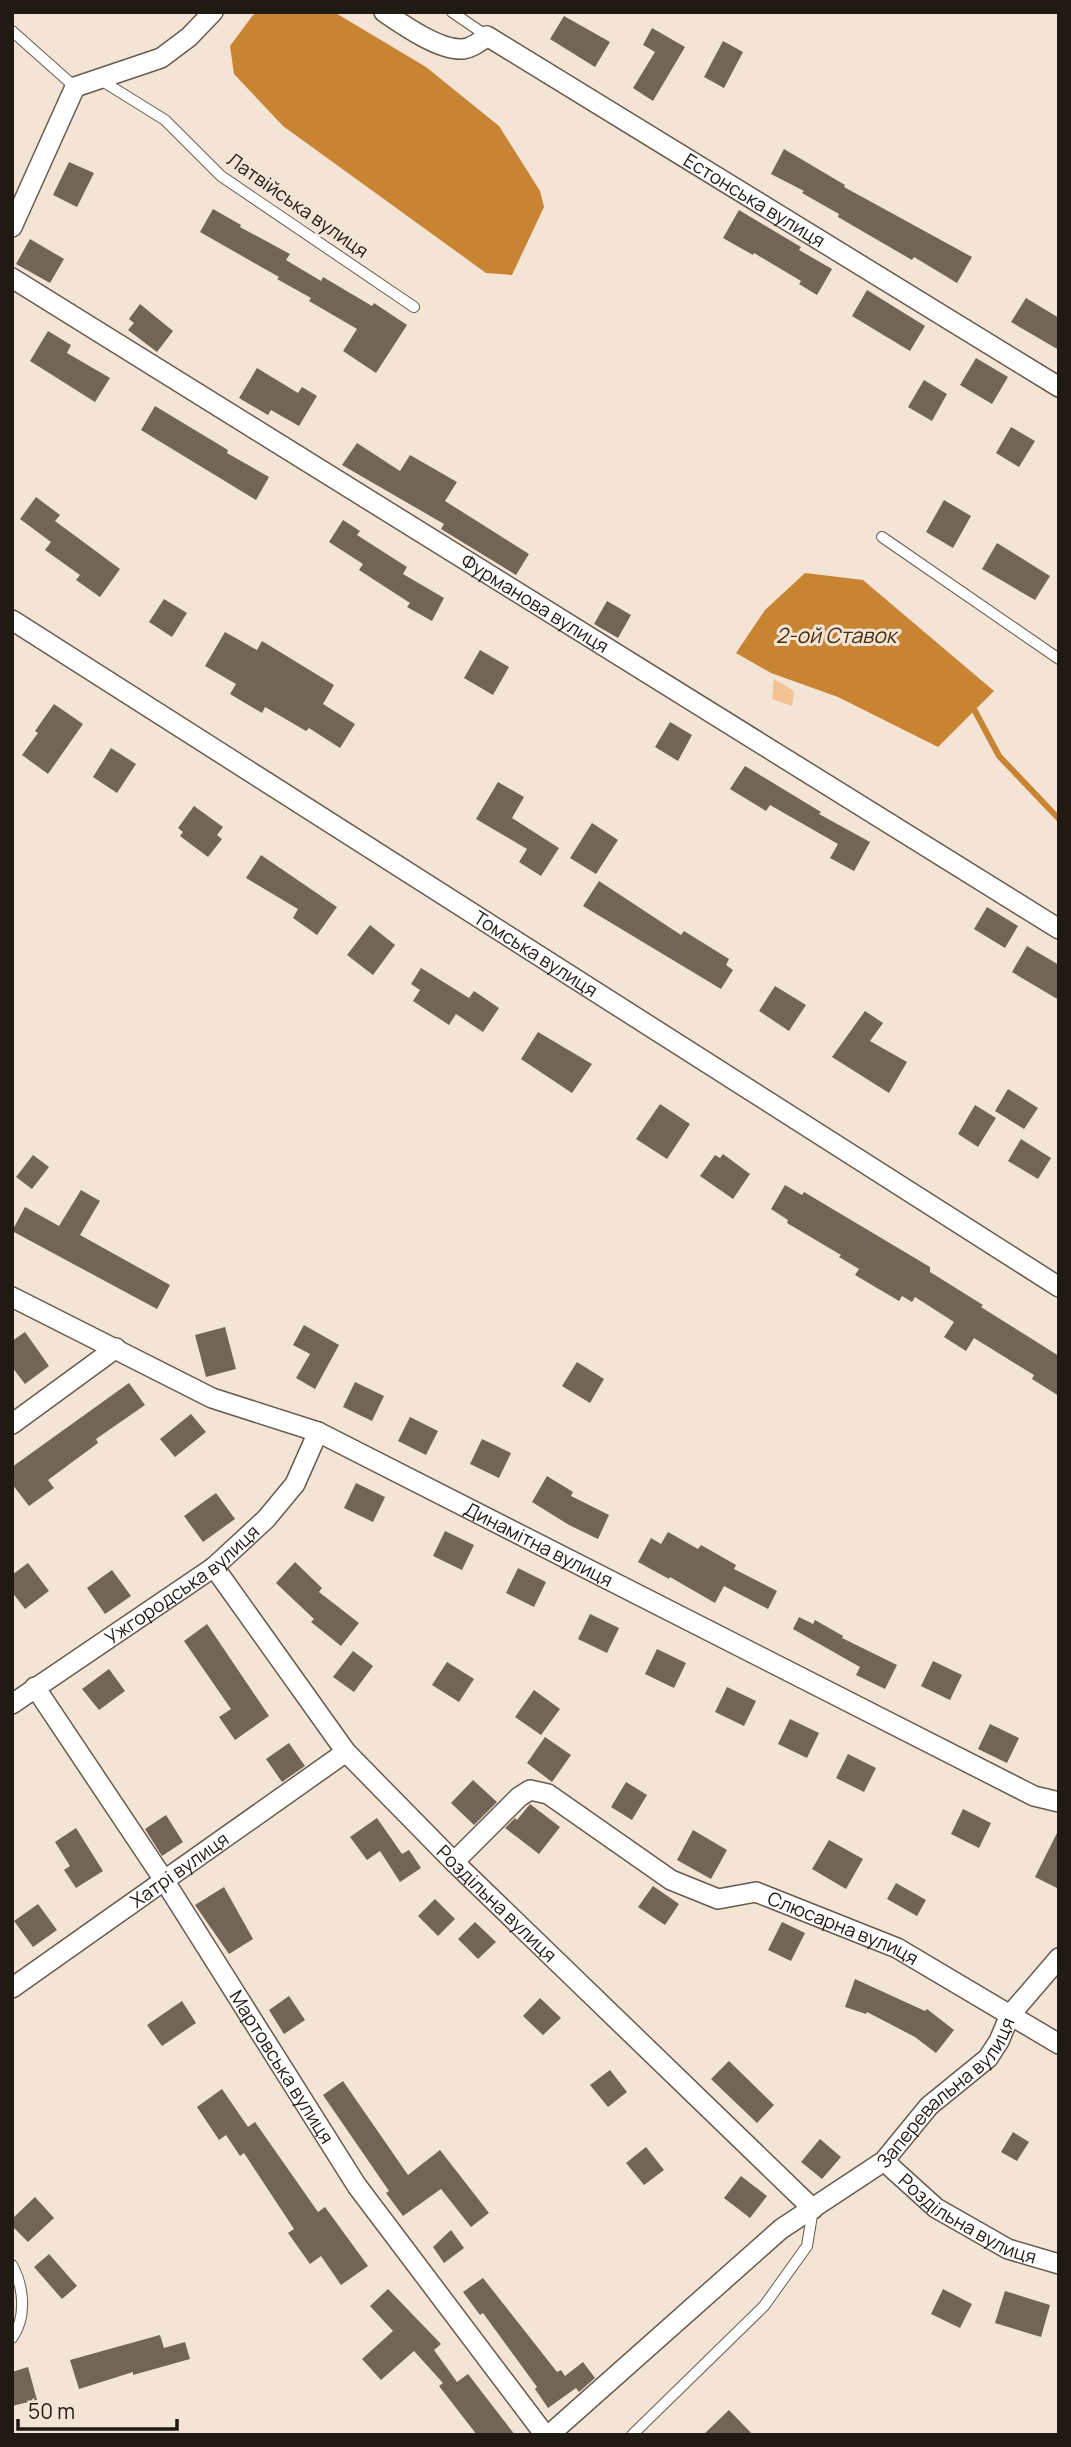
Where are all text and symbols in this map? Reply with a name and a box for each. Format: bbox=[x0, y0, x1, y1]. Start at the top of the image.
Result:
street label: Латвiйська вулиця bbox=[222, 146, 374, 264]
street label: Естонська вулиця bbox=[679, 147, 830, 253]
street label: Фурманова вулиця bbox=[456, 548, 614, 659]
water label: 2-ой Ставок bbox=[776, 621, 899, 649]
street label: Томська вулиця bbox=[469, 904, 603, 1003]
street label: Динамітна вулиця bbox=[460, 1496, 617, 1593]
street label: Ужгородська вулиця bbox=[100, 1519, 265, 1650]
street label: Хатрі вулиця bbox=[125, 1826, 234, 1914]
street label: Роздільна вулиця bbox=[431, 1839, 563, 1968]
street label: Слюсарна вулиця bbox=[764, 1885, 924, 1971]
street label: Мартовська вулиця bbox=[224, 1985, 340, 2149]
street label: Заперевальна вулиця bbox=[871, 2013, 1021, 2173]
street label: Роздільна вулиця bbox=[893, 2167, 1040, 2270]
scale bar bbox=[18, 2388, 177, 2432]
text: 50 m bbox=[28, 2397, 75, 2425]

